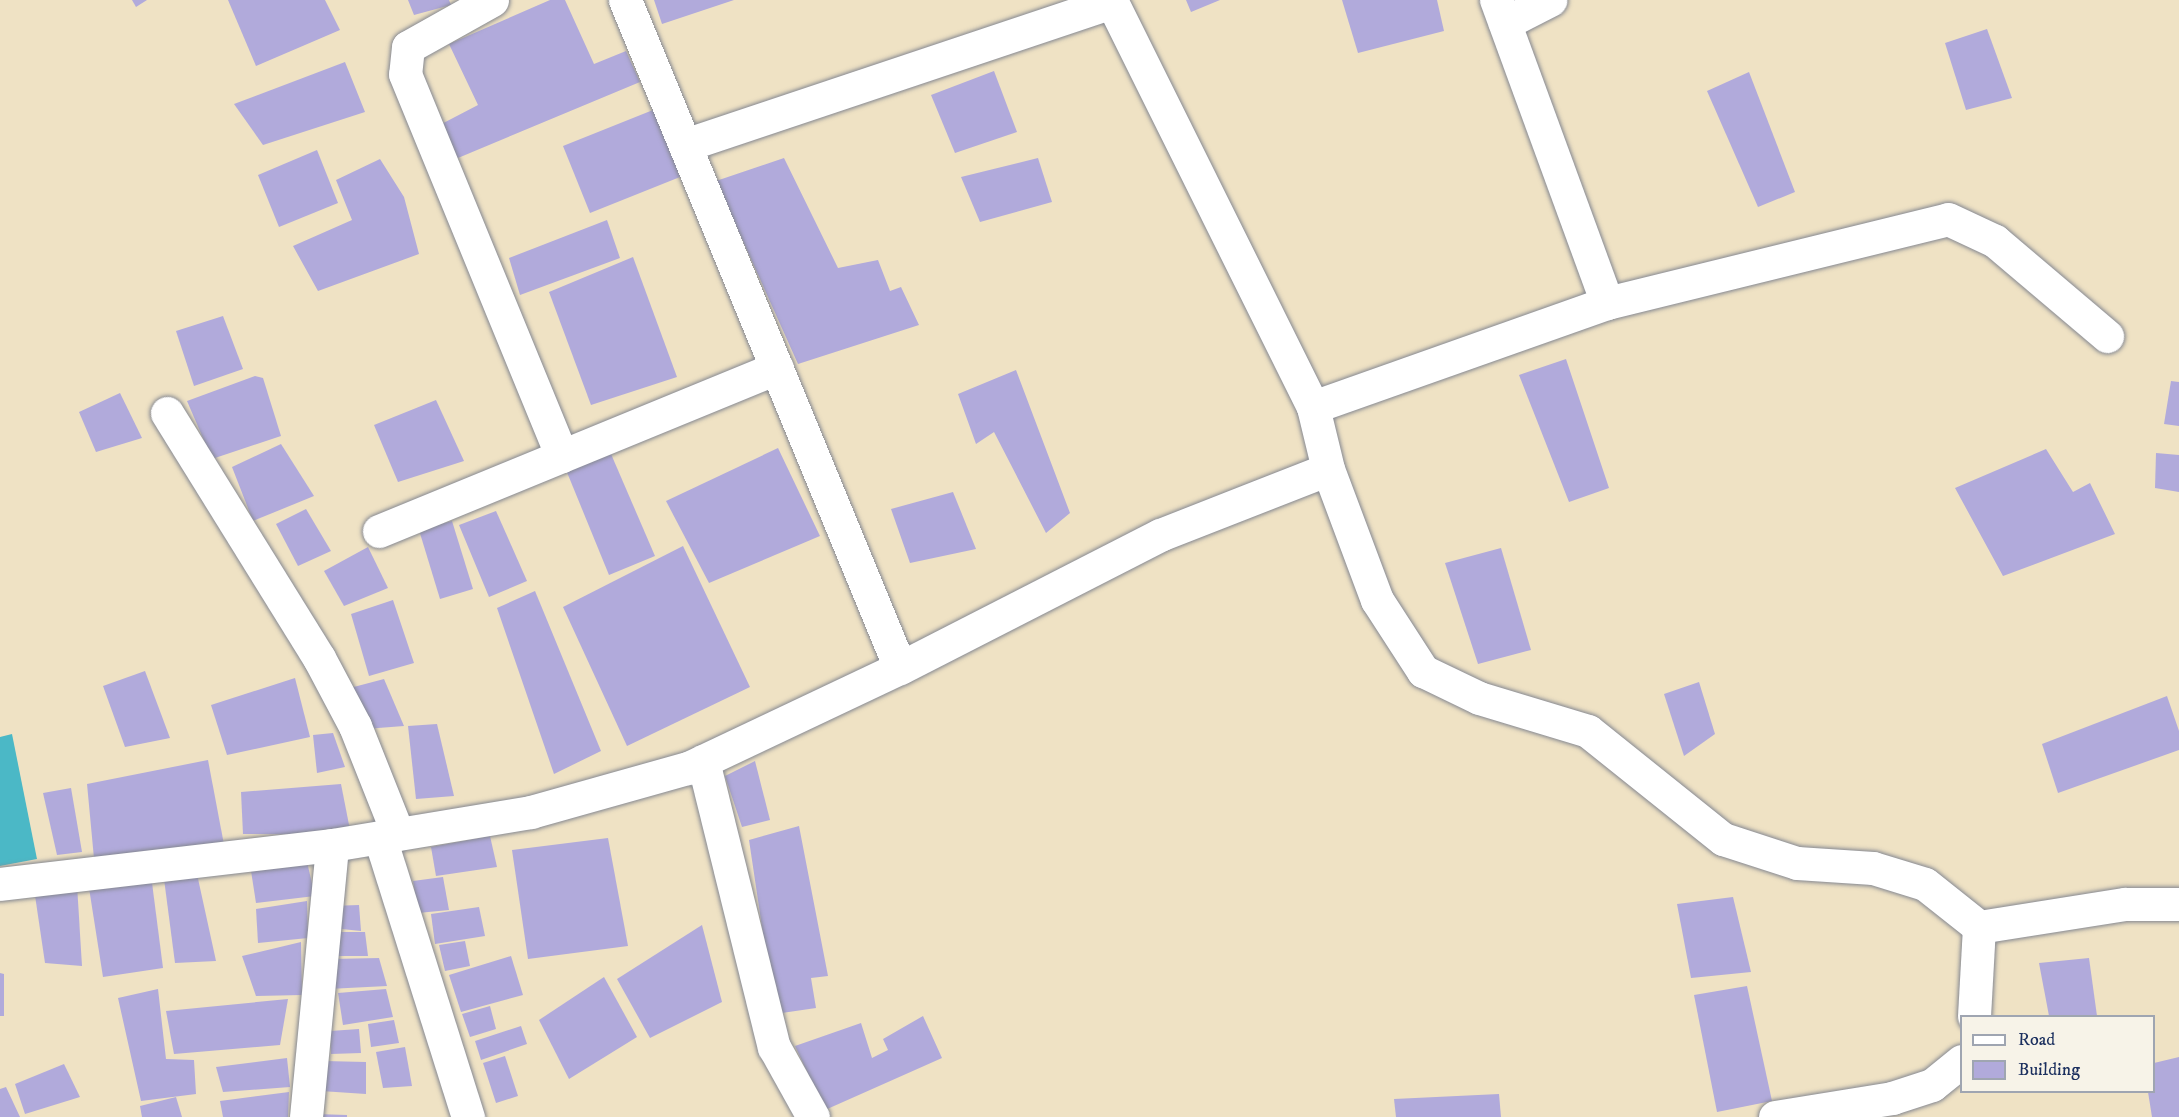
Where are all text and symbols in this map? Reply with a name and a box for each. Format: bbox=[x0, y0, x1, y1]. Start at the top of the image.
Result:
legend bbox=[1960, 1015, 2155, 1093]
text: Road bbox=[2018, 1029, 2055, 1051]
text: Building bbox=[2018, 1059, 2080, 1081]

